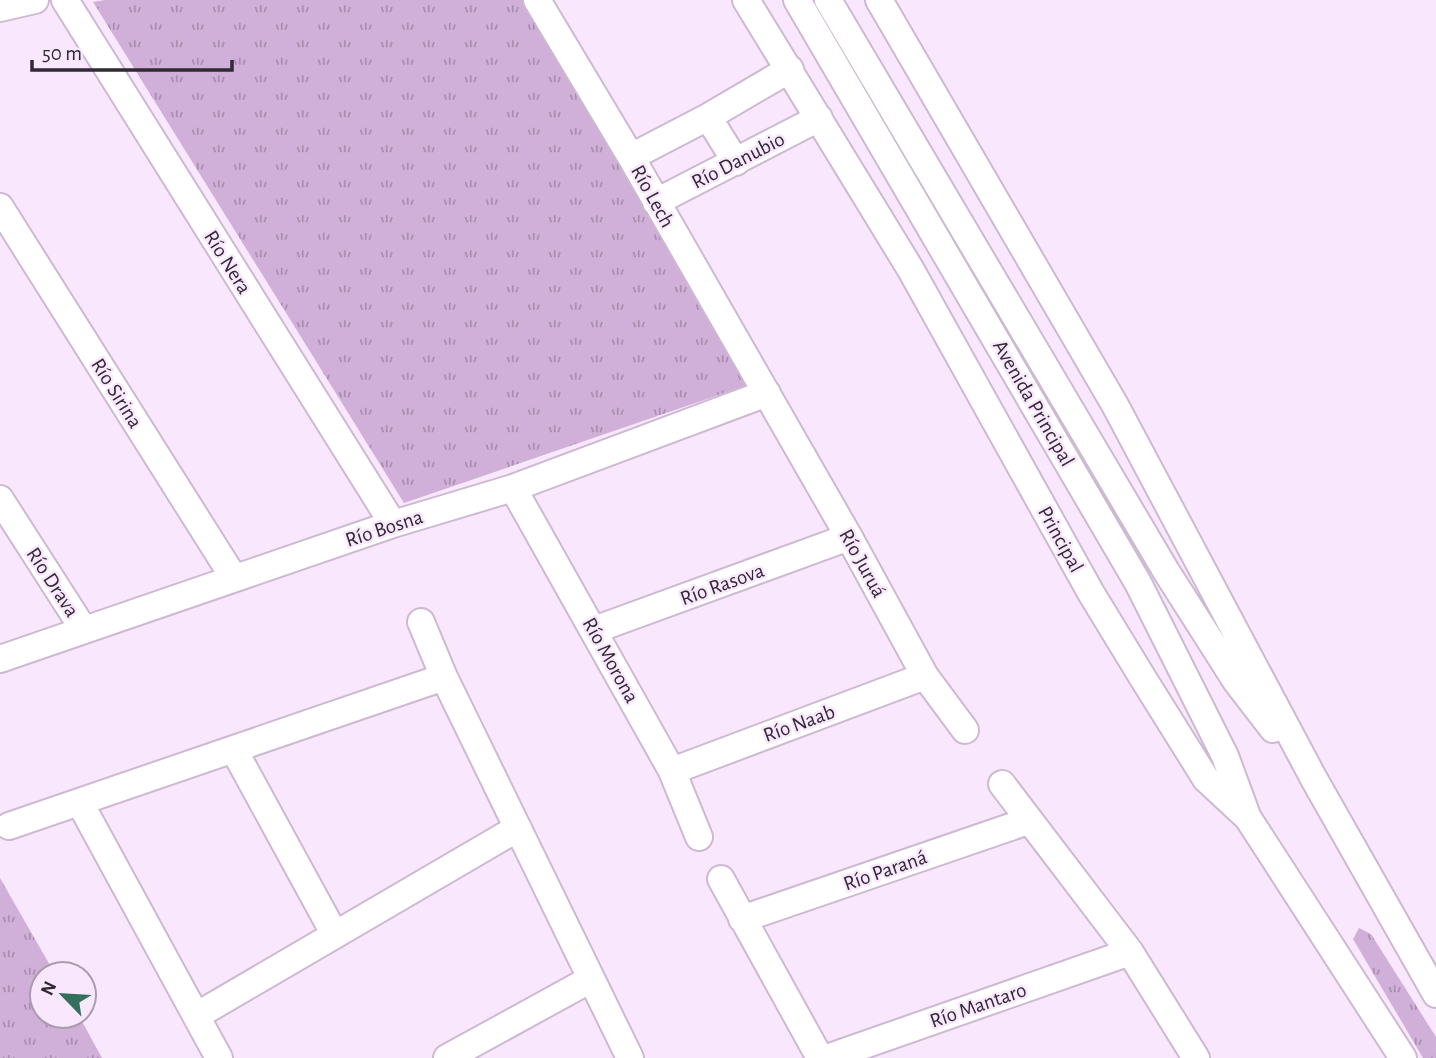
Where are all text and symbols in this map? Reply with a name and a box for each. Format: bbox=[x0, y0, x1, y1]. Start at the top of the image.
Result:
scale bar bbox=[32, 28, 231, 72]
text: 50 m bbox=[42, 43, 82, 64]
street label: Río Danubio bbox=[688, 128, 788, 193]
street label: Río Lech bbox=[627, 162, 678, 231]
street label: Río Nera bbox=[200, 227, 255, 298]
street label: Avenida Principal bbox=[989, 336, 1078, 470]
street label: Río Sirina bbox=[87, 355, 146, 432]
street label: Principal bbox=[1034, 503, 1087, 576]
street label: Río Bosna bbox=[343, 506, 426, 551]
street label: Río Juruá bbox=[835, 526, 890, 601]
street label: Río Drava bbox=[22, 544, 83, 621]
street label: Río Rasova bbox=[677, 560, 767, 609]
street label: Río Morona bbox=[579, 614, 643, 707]
street label: Río Naab bbox=[761, 701, 838, 746]
street label: Río Paraná bbox=[841, 846, 930, 895]
north arrow bbox=[28, 960, 98, 1030]
text: N bbox=[38, 978, 60, 998]
street label: Río Mantaro bbox=[927, 979, 1029, 1032]

